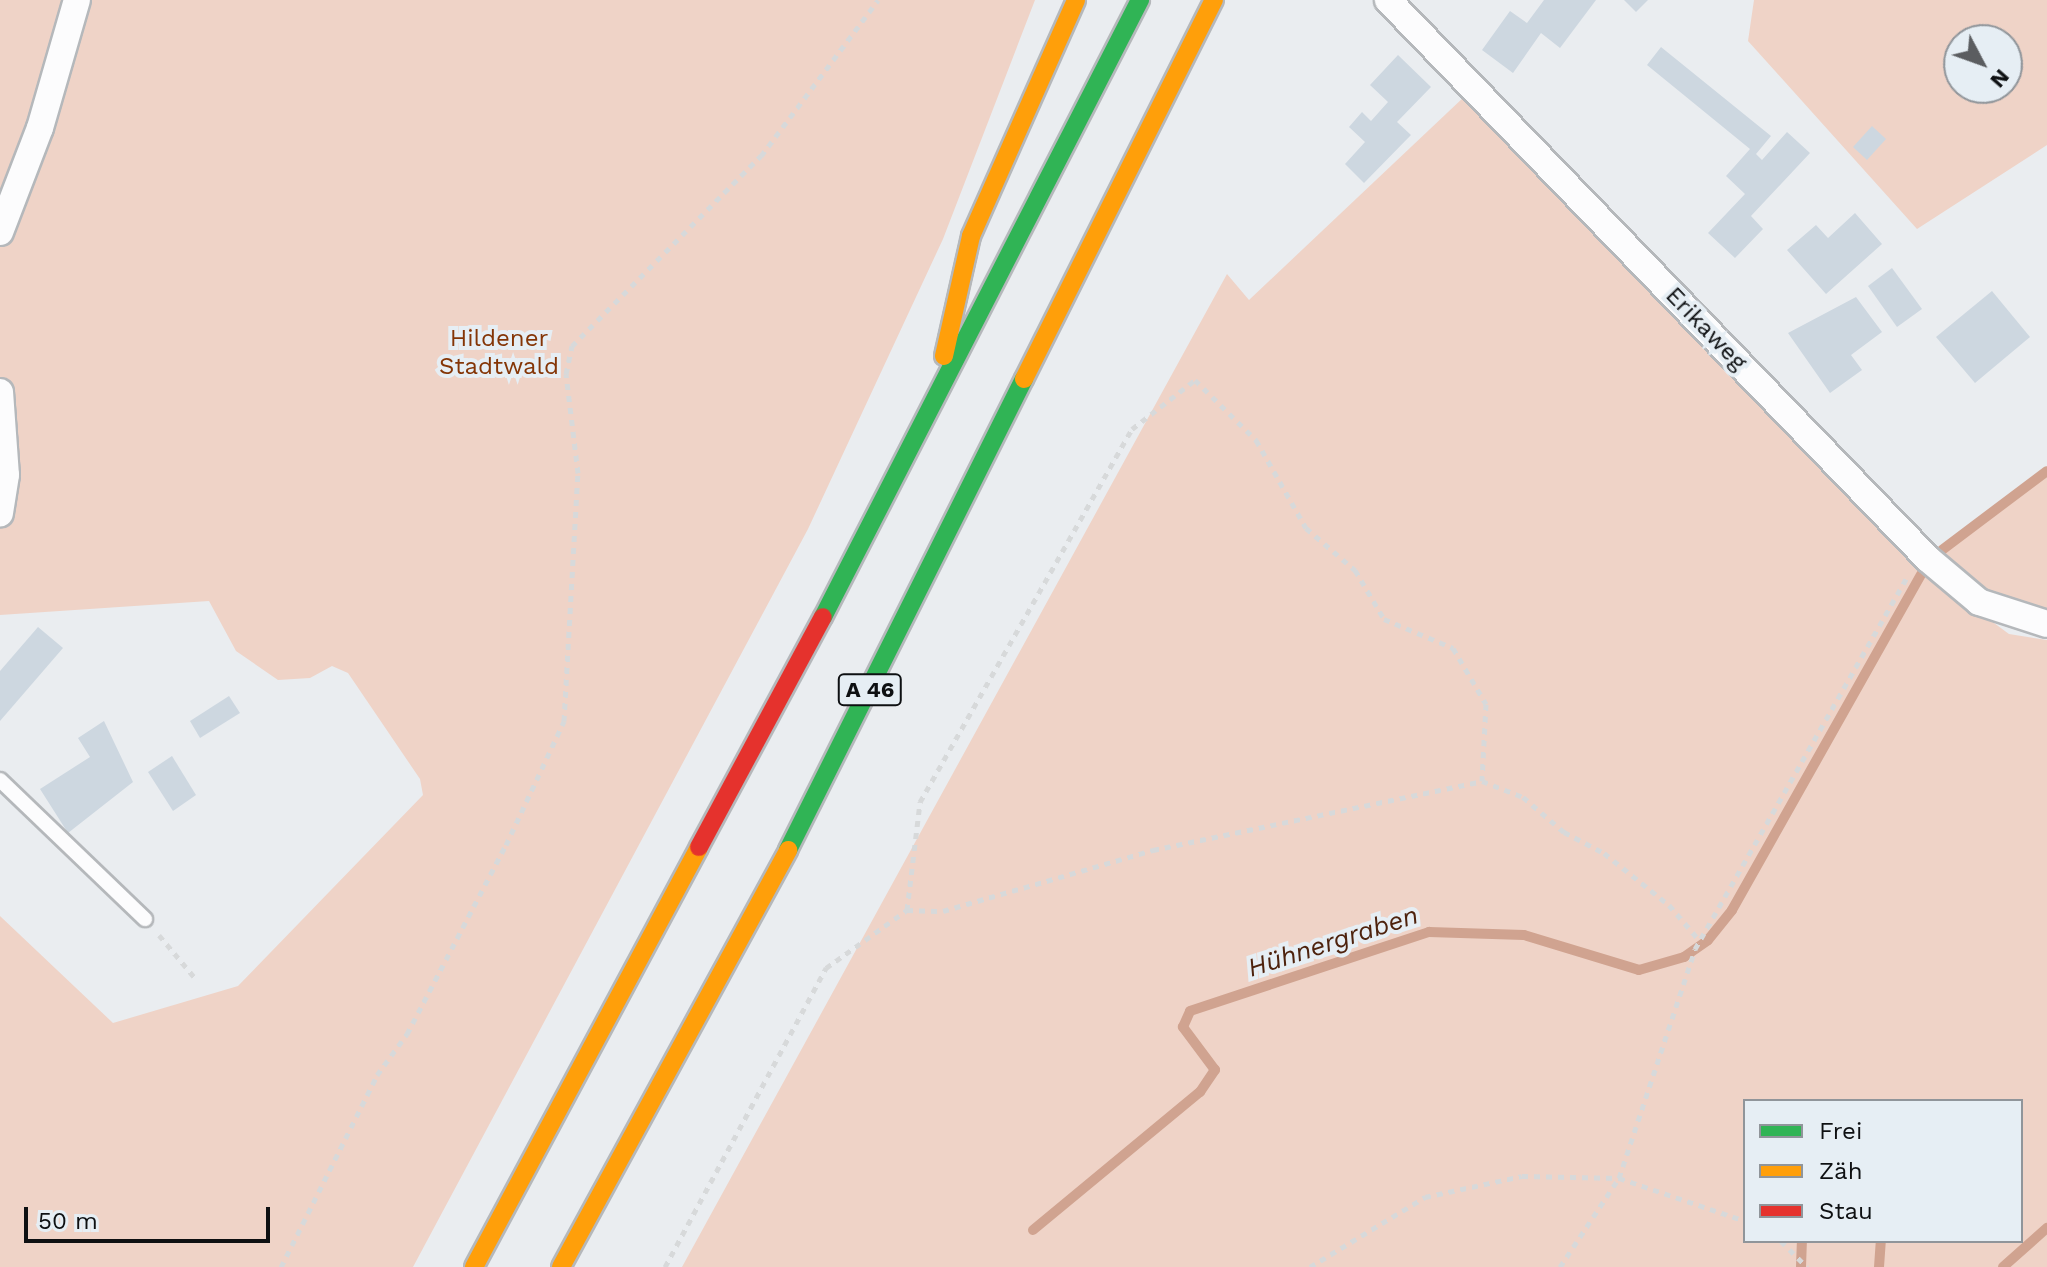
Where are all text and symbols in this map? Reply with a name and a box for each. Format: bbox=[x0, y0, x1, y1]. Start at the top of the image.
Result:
north arrow bbox=[1943, 24, 2023, 104]
text: N bbox=[1985, 64, 2015, 93]
street label: Erikaweg bbox=[1659, 281, 1753, 377]
park label: Hildener Stadtwald bbox=[439, 325, 559, 381]
road number: A 46 bbox=[836, 672, 904, 708]
water label: Hühnergraben bbox=[1244, 900, 1422, 984]
legend bbox=[1743, 1099, 2023, 1243]
text: Frei bbox=[1819, 1117, 1862, 1145]
text: Zäh bbox=[1819, 1157, 1863, 1185]
scale bar bbox=[28, 1191, 274, 1241]
text: Stau bbox=[1819, 1197, 1873, 1225]
text: 50 m bbox=[38, 1207, 98, 1235]

